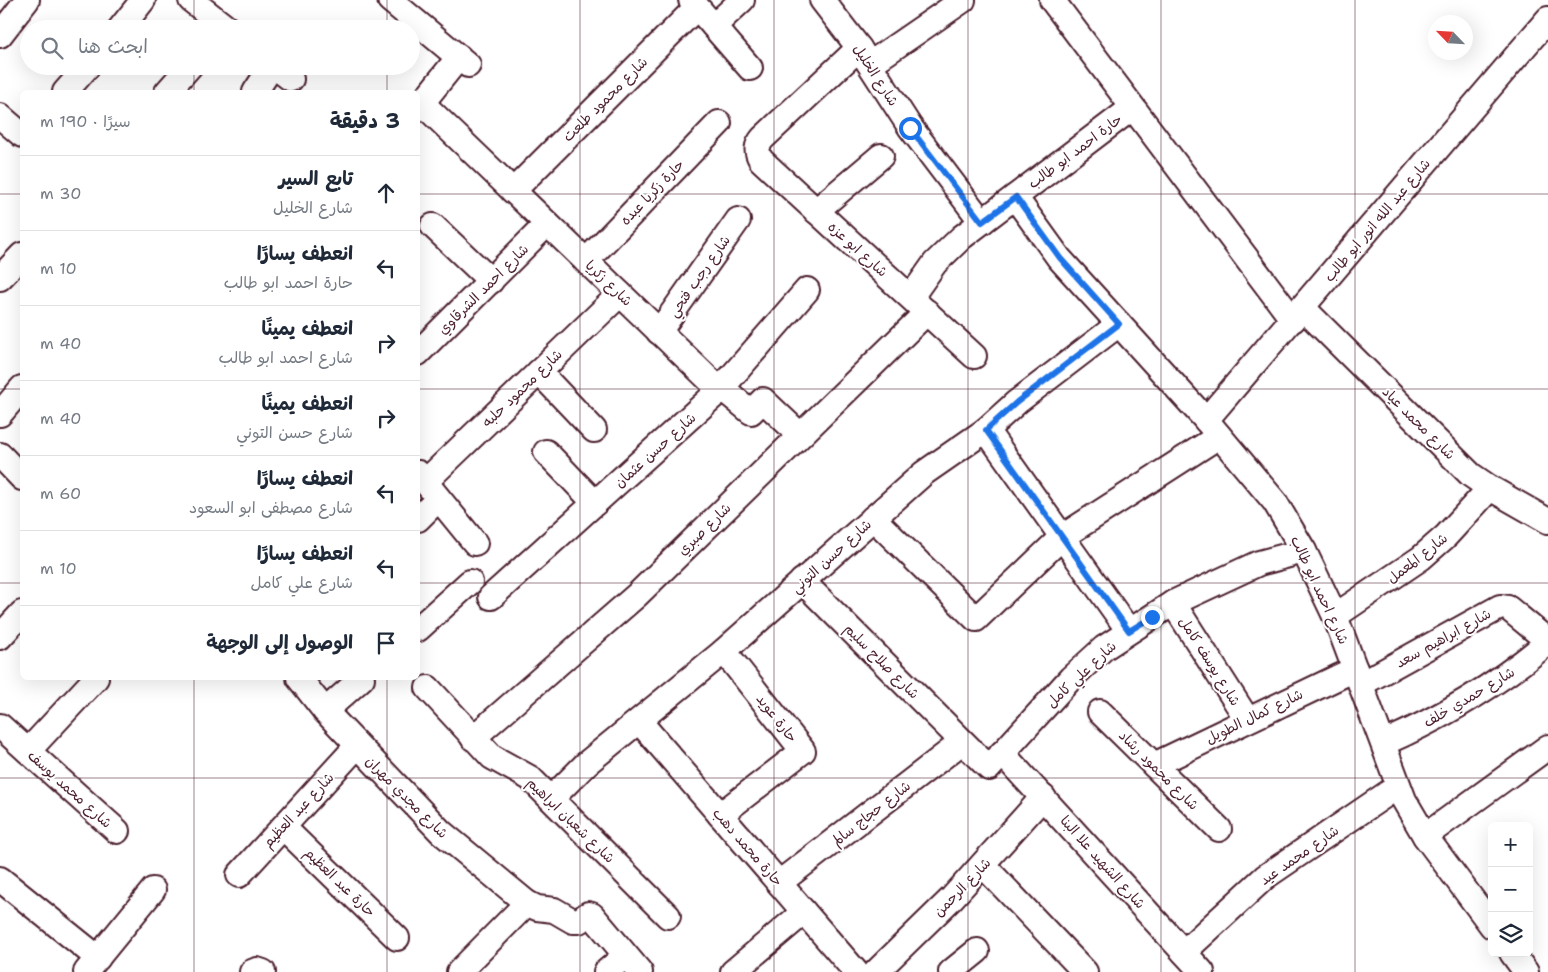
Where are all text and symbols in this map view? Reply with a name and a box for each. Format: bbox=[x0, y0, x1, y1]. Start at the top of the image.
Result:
north arrow bbox=[1428, 15, 1473, 60]
search box bbox=[20, 20, 420, 75]
icon: search bbox=[38, 34, 66, 62]
text: ابحث هنا bbox=[78, 34, 148, 59]
street label: شارع الخليل bbox=[849, 41, 903, 110]
street label: شارع محمود طلعت bbox=[559, 53, 652, 146]
text: 3 دقيقة bbox=[330, 107, 400, 135]
street label: حارة احمد ابو طالب bbox=[1024, 110, 1126, 192]
text: سيرًا · 190 m bbox=[40, 111, 131, 132]
route start bbox=[899, 117, 922, 140]
street label: حارة زكريا عبده bbox=[616, 155, 688, 229]
street label: شارع عبد الله انور ابو طالب bbox=[1320, 155, 1435, 286]
text: تابع السير bbox=[279, 166, 353, 191]
icon: ahead bbox=[372, 179, 400, 207]
text: 30 m bbox=[40, 183, 81, 204]
text: شارع الخليل bbox=[273, 197, 353, 218]
street label: شارع ابو عزه bbox=[824, 218, 892, 281]
street label: شارع رجب فتحي bbox=[664, 231, 737, 323]
street label: شارع احمد الشرقاوي bbox=[434, 240, 534, 340]
text: انعطف يسارًا bbox=[257, 241, 353, 266]
icon: left bbox=[372, 254, 400, 282]
street label: شارع زكريا bbox=[581, 256, 636, 310]
text: 10 m bbox=[40, 258, 77, 279]
text: حارة احمد ابو طالب bbox=[224, 272, 353, 293]
text: انعطف يمينًا bbox=[262, 316, 353, 341]
icon: right bbox=[372, 329, 400, 357]
text: 40 m bbox=[40, 333, 82, 354]
street label: شارع محمود حلبه bbox=[478, 345, 567, 432]
text: شارع احمد ابو طالب bbox=[219, 347, 353, 368]
street label: شارع محمد عياد bbox=[1378, 383, 1459, 464]
text: انعطف يمينًا bbox=[262, 391, 353, 416]
icon: right bbox=[372, 404, 400, 432]
text: 40 m bbox=[40, 408, 82, 429]
street label: شارع حسن عثمان bbox=[610, 409, 700, 492]
text: شارع حسن التوني bbox=[236, 422, 353, 443]
text: انعطف يسارًا bbox=[257, 466, 353, 491]
icon: left bbox=[372, 479, 400, 507]
text: 60 m bbox=[40, 483, 81, 504]
text: شارع مصطفى ابو السعود bbox=[189, 497, 353, 518]
street label: شارع صبري bbox=[673, 499, 736, 560]
street label: شارع حسن التوني bbox=[787, 515, 878, 600]
street label: شارع المعمل bbox=[1383, 529, 1452, 588]
street label: شارع احمد ابو طالب bbox=[1286, 533, 1353, 648]
text: انعطف يسارًا bbox=[257, 541, 353, 566]
icon: left bbox=[372, 554, 400, 582]
text: 10 m bbox=[40, 558, 77, 579]
text: شارع علي كامل bbox=[251, 572, 353, 593]
street label: شارع ابراهيم سعد bbox=[1392, 604, 1495, 673]
route end bbox=[1141, 606, 1164, 629]
street label: شارع يوسف كامل bbox=[1175, 613, 1245, 710]
street label: شارع صلاح سليم bbox=[839, 620, 923, 704]
icon: arrive bbox=[372, 629, 400, 657]
text: الوصول إلى الوجهة bbox=[206, 630, 353, 655]
street label: شارع علي كامل bbox=[1042, 637, 1123, 714]
street label: شارع حمدي خلف bbox=[1420, 663, 1519, 733]
street label: شارع كمال الطويل bbox=[1202, 685, 1306, 748]
street label: حارة عويد bbox=[753, 690, 801, 746]
street label: شارع محمود رشاد bbox=[1115, 726, 1203, 814]
street label: شارع محمد يوسف bbox=[23, 746, 116, 832]
street label: شارع مجدي مهران bbox=[361, 752, 452, 843]
street label: شارع عبد العظيم bbox=[258, 769, 339, 853]
street label: شارع شعبان ابراهيم bbox=[522, 773, 619, 868]
street label: شارع حجاج سالم bbox=[828, 777, 915, 851]
street label: حارة محمد دهب bbox=[709, 804, 787, 890]
street label: شارع الشهيد علا البنا bbox=[1056, 812, 1150, 913]
street label: شارع محمد عيد bbox=[1256, 821, 1343, 890]
map controls bbox=[1488, 822, 1533, 957]
button: + bbox=[1488, 822, 1533, 867]
street label: حارة عبد العظيم bbox=[299, 844, 379, 922]
street label: شارع الرحمن bbox=[929, 854, 995, 921]
button: − bbox=[1488, 867, 1533, 912]
button: layers bbox=[1488, 912, 1533, 957]

